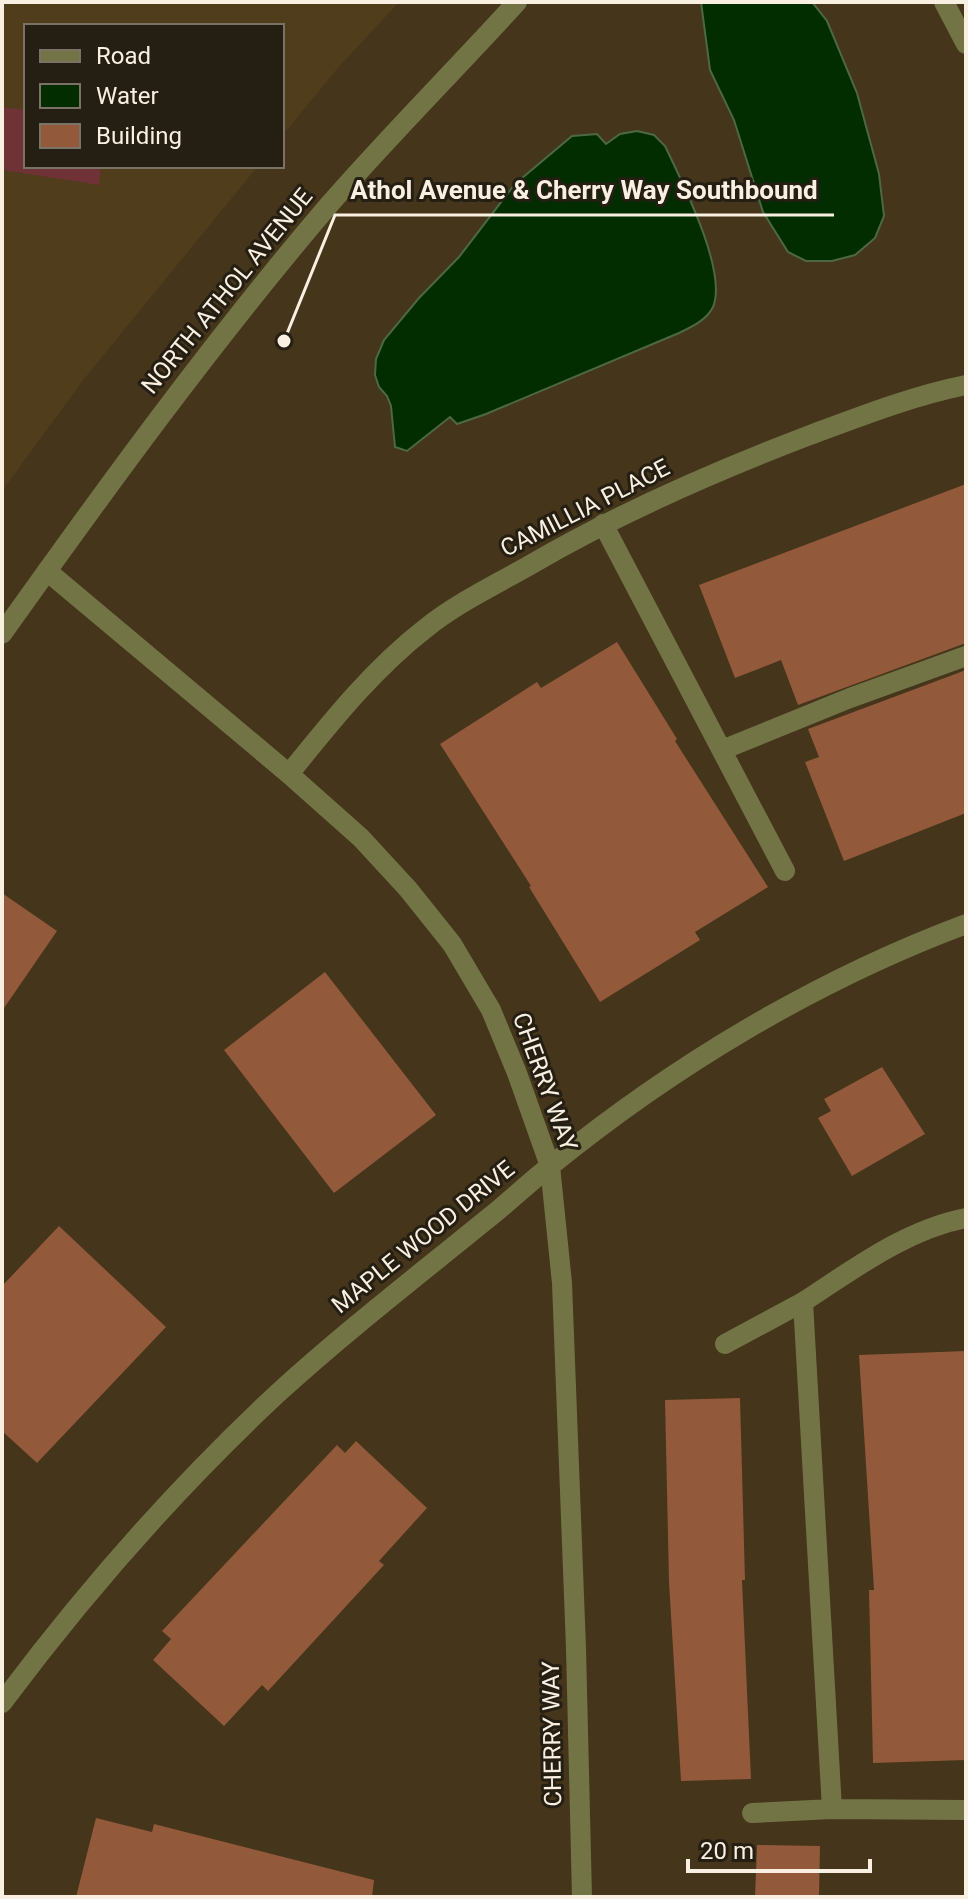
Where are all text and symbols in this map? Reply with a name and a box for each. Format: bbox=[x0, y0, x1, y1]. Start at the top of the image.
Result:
legend bbox=[24, 24, 284, 168]
text: Road bbox=[96, 42, 151, 70]
text: Water bbox=[96, 82, 159, 110]
text: Building bbox=[96, 122, 182, 150]
callout: Athol Avenue & Cherry Way Southbound bbox=[335, 165, 834, 215]
text: Athol Avenue & Cherry Way Southbound bbox=[350, 175, 818, 205]
street label: NORTH ATHOL AVENUE bbox=[136, 183, 318, 399]
street label: CAMILLIA PLACE bbox=[496, 453, 674, 563]
street label: CHERRY WAY bbox=[507, 1009, 583, 1156]
street label: MAPLE WOOD DRIVE bbox=[326, 1155, 520, 1319]
street label: CHERRY WAY bbox=[537, 1660, 567, 1807]
scale bar bbox=[688, 1823, 870, 1873]
text: 20 m bbox=[700, 1837, 754, 1865]

